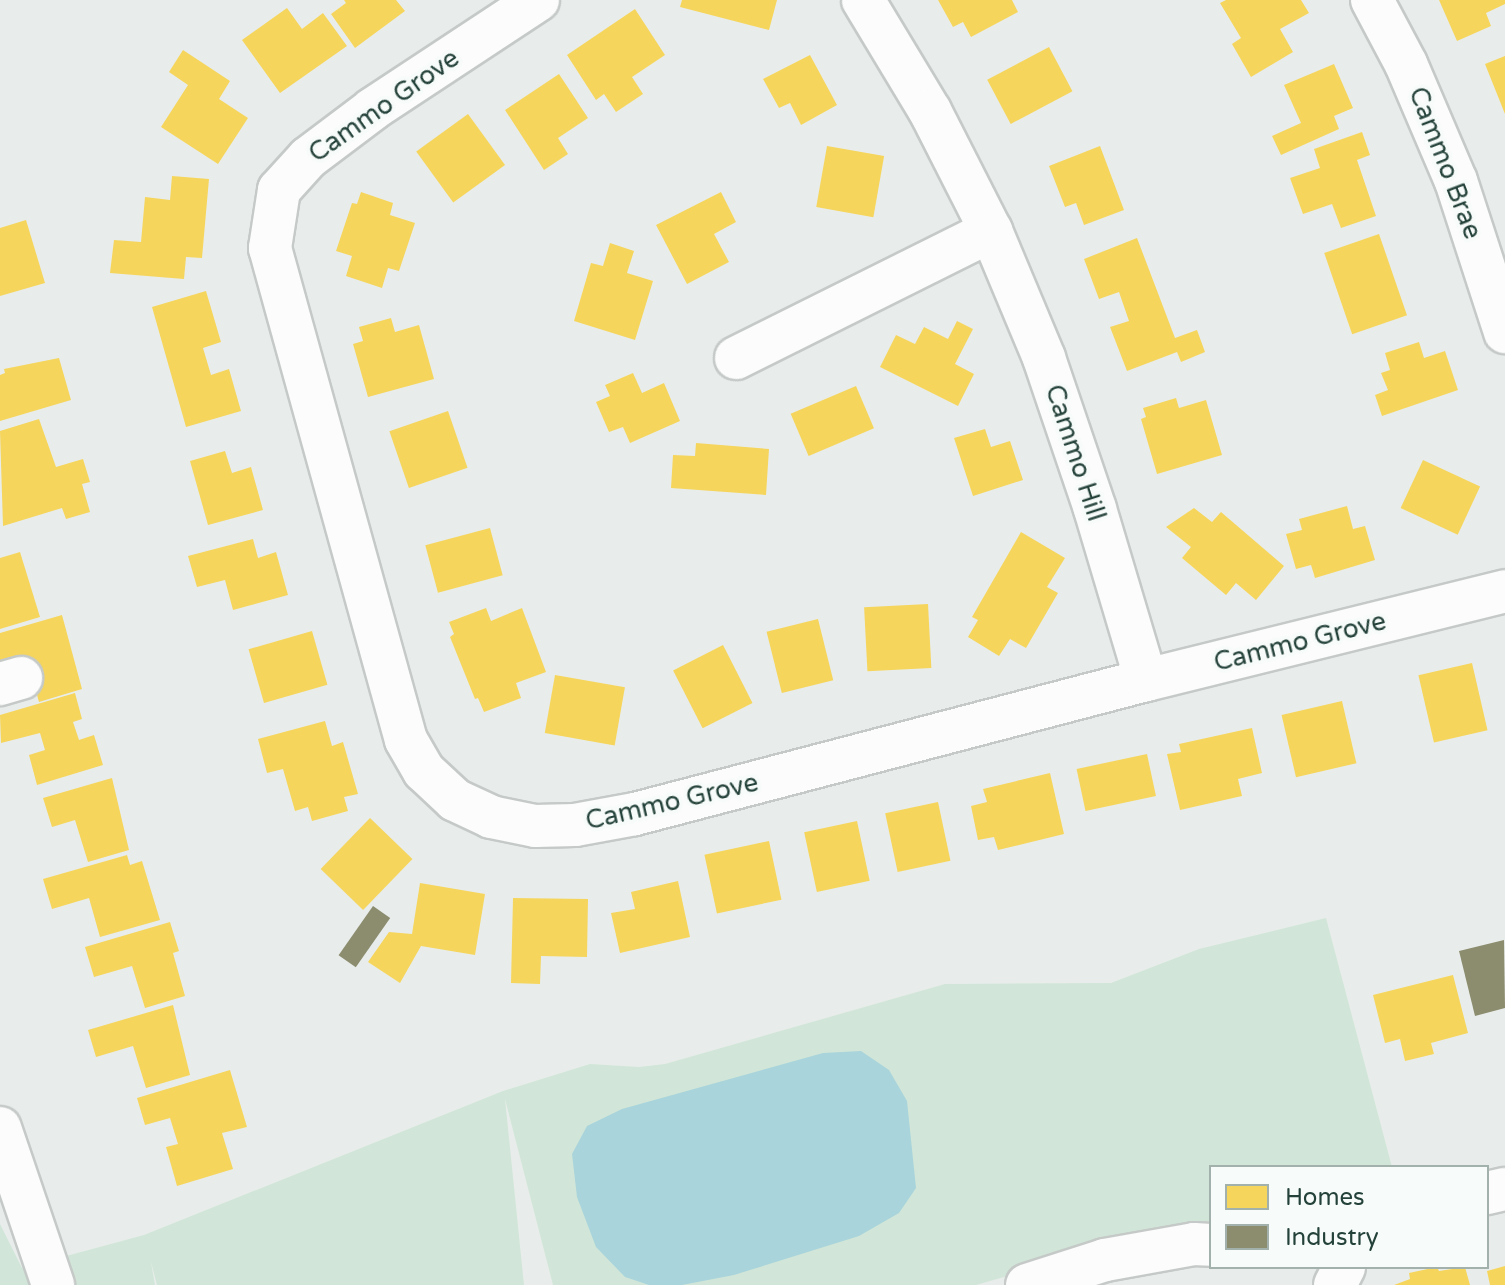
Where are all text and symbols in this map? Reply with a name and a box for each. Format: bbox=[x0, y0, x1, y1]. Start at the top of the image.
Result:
street label: Cammo Grove bbox=[303, 43, 465, 169]
street label: Cammo Brae bbox=[1402, 83, 1488, 243]
street label: Cammo Hill bbox=[1038, 381, 1112, 525]
street label: Cammo Grove bbox=[1211, 606, 1389, 678]
street label: Cammo Grove bbox=[583, 767, 761, 837]
legend bbox=[1209, 1165, 1489, 1269]
text: Homes bbox=[1285, 1183, 1365, 1212]
text: Industry bbox=[1285, 1223, 1379, 1252]

